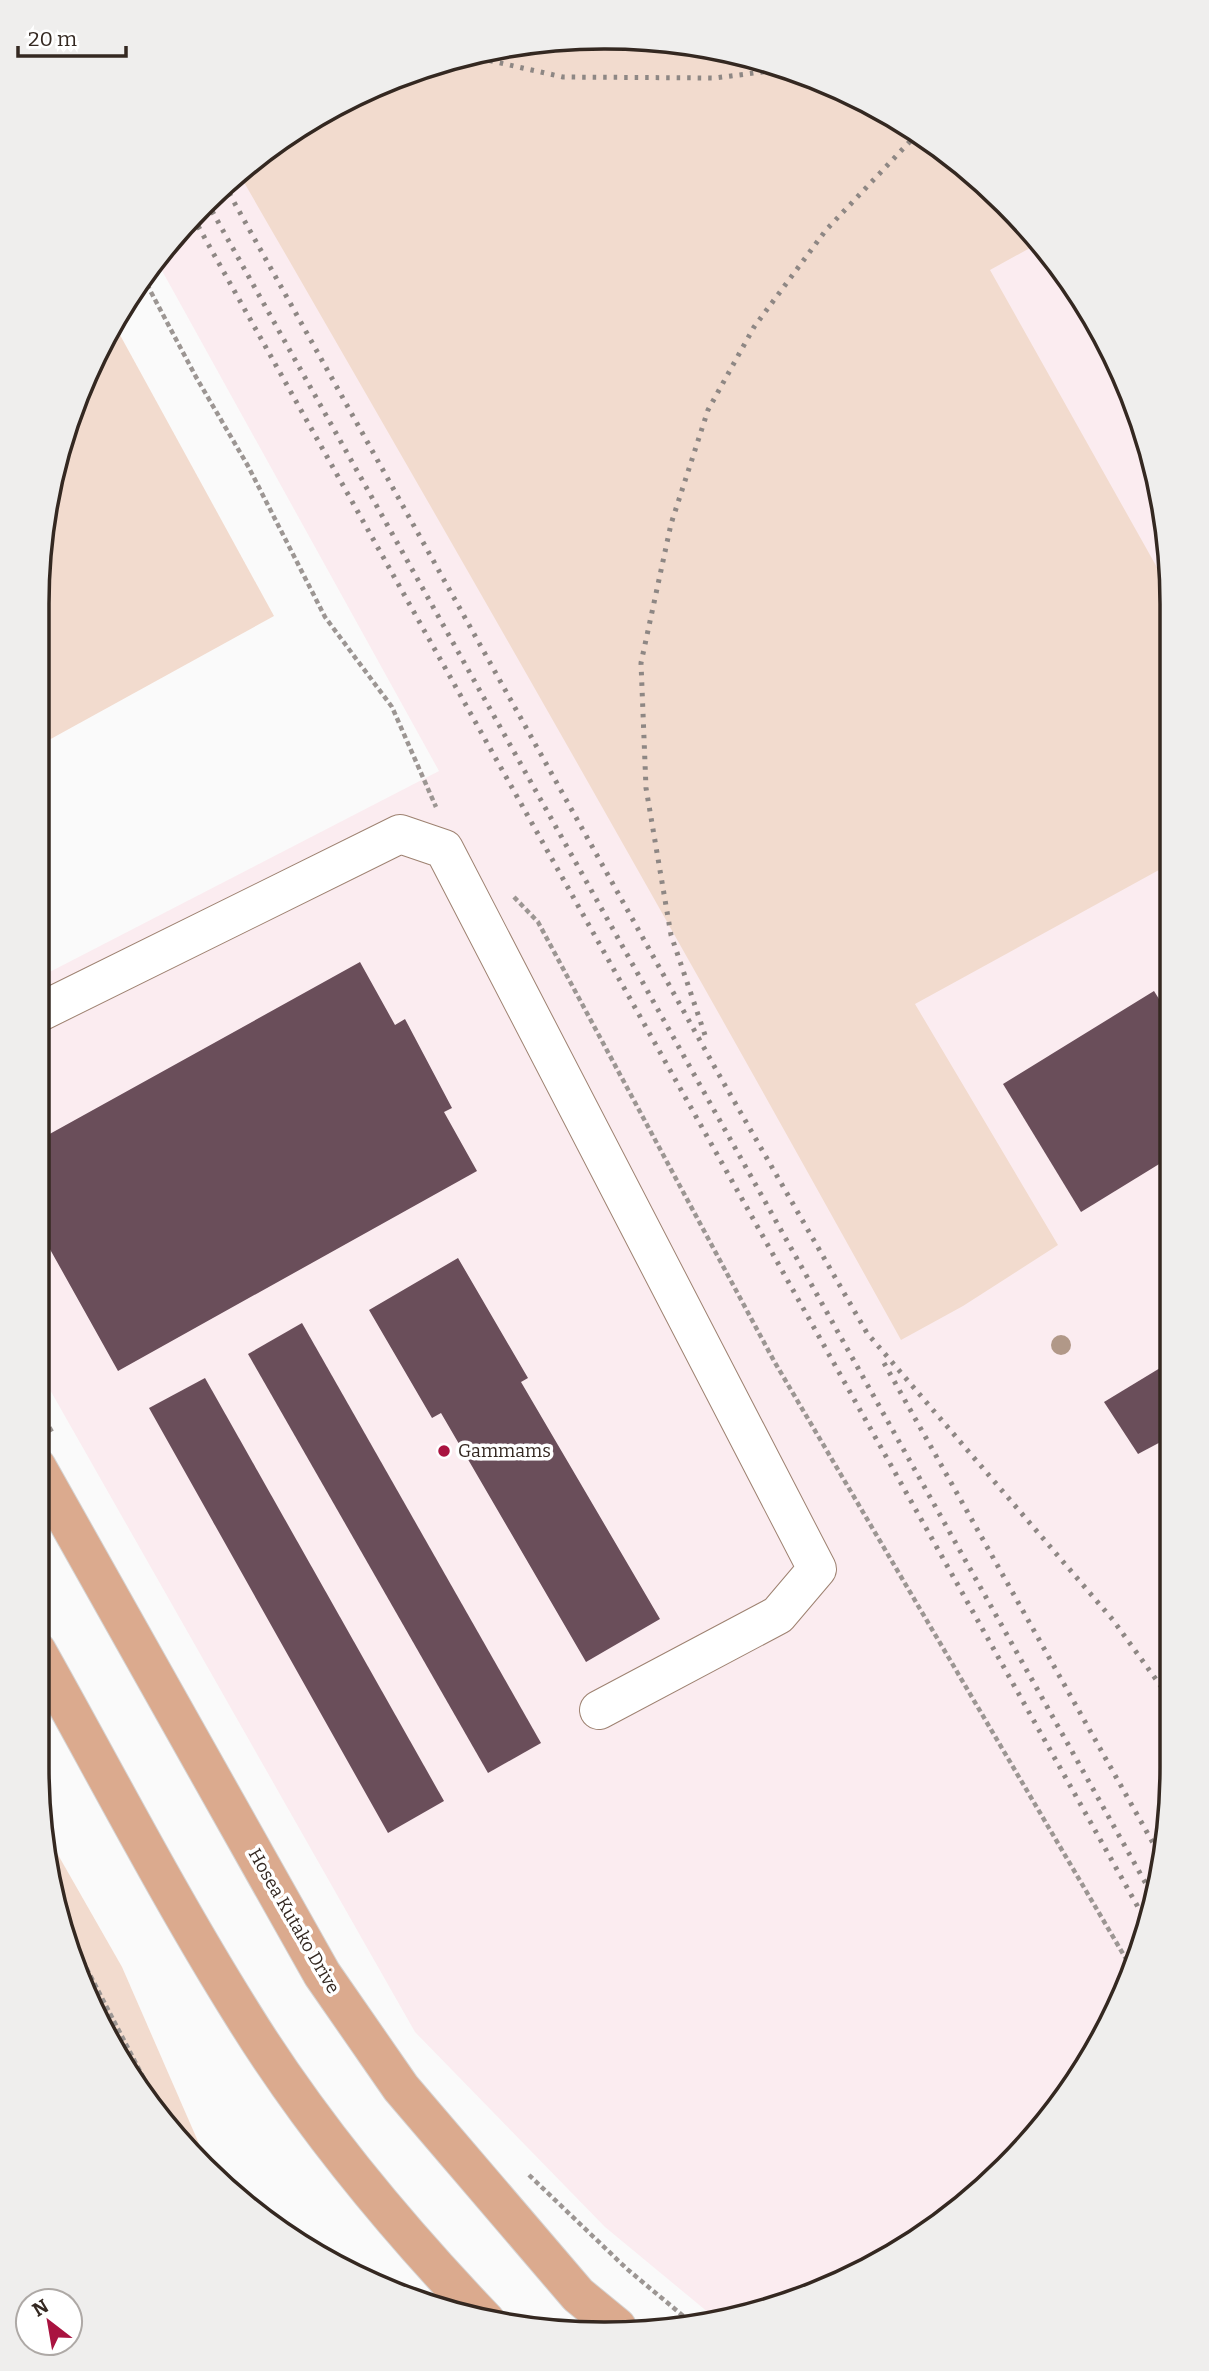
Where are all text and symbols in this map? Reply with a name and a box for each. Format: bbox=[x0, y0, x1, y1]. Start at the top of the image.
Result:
scale bar bbox=[18, 14, 126, 58]
text: 20 m bbox=[28, 26, 77, 52]
place label: Gammams bbox=[458, 1440, 551, 1462]
marker: Gammams bbox=[436, 1443, 452, 1459]
street label: Hosea Kutako Drive bbox=[244, 1845, 344, 1997]
north arrow bbox=[14, 2287, 84, 2357]
text: N bbox=[28, 2294, 53, 2321]

